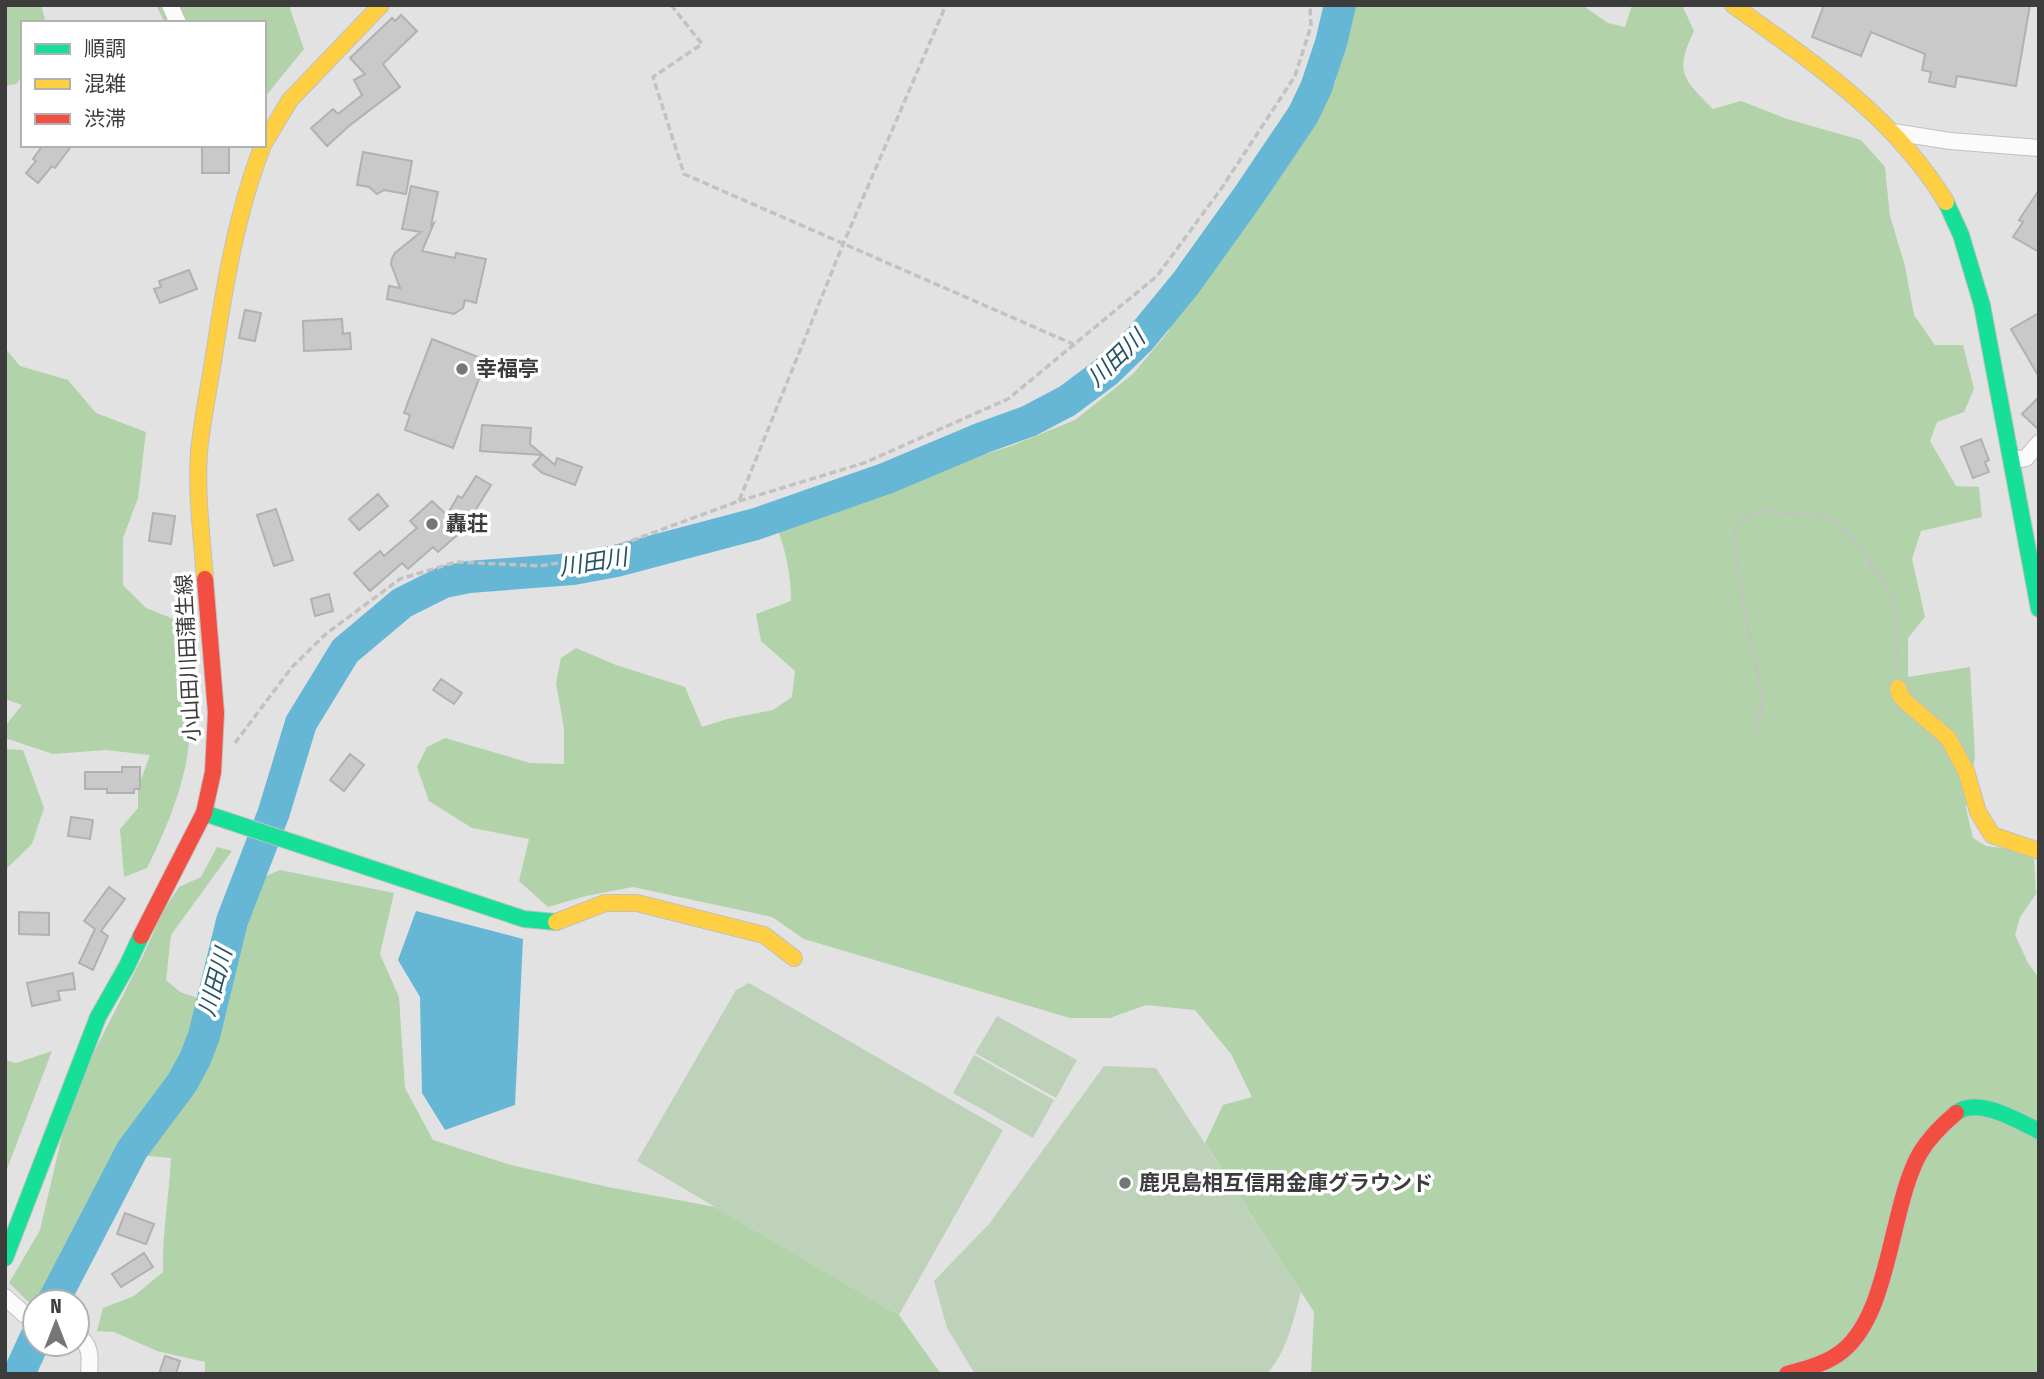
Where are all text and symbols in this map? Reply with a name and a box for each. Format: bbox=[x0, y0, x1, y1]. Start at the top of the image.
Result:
legend bbox=[21, 21, 266, 147]
text: 順調 bbox=[84, 36, 126, 62]
text: 混雑 bbox=[84, 71, 126, 97]
text: 渋滞 bbox=[84, 106, 126, 132]
water label: 川田川 bbox=[1081, 322, 1153, 392]
place label: 幸福亭 bbox=[476, 356, 539, 382]
marker: 幸福亭 bbox=[454, 361, 470, 377]
place label: 轟荘 bbox=[446, 511, 488, 537]
marker: 轟荘 bbox=[424, 516, 440, 532]
water label: 川田川 bbox=[557, 542, 632, 581]
street label: 小山田川田蒲生線 bbox=[171, 573, 205, 743]
water label: 川田川 bbox=[193, 942, 238, 1019]
place label: 鹿児島相互信用金庫グラウンド bbox=[1139, 1170, 1433, 1196]
marker: 鹿児島相互信用金庫グラウンド bbox=[1117, 1175, 1133, 1191]
north arrow bbox=[21, 1288, 91, 1358]
text: N bbox=[50, 1295, 62, 1318]

